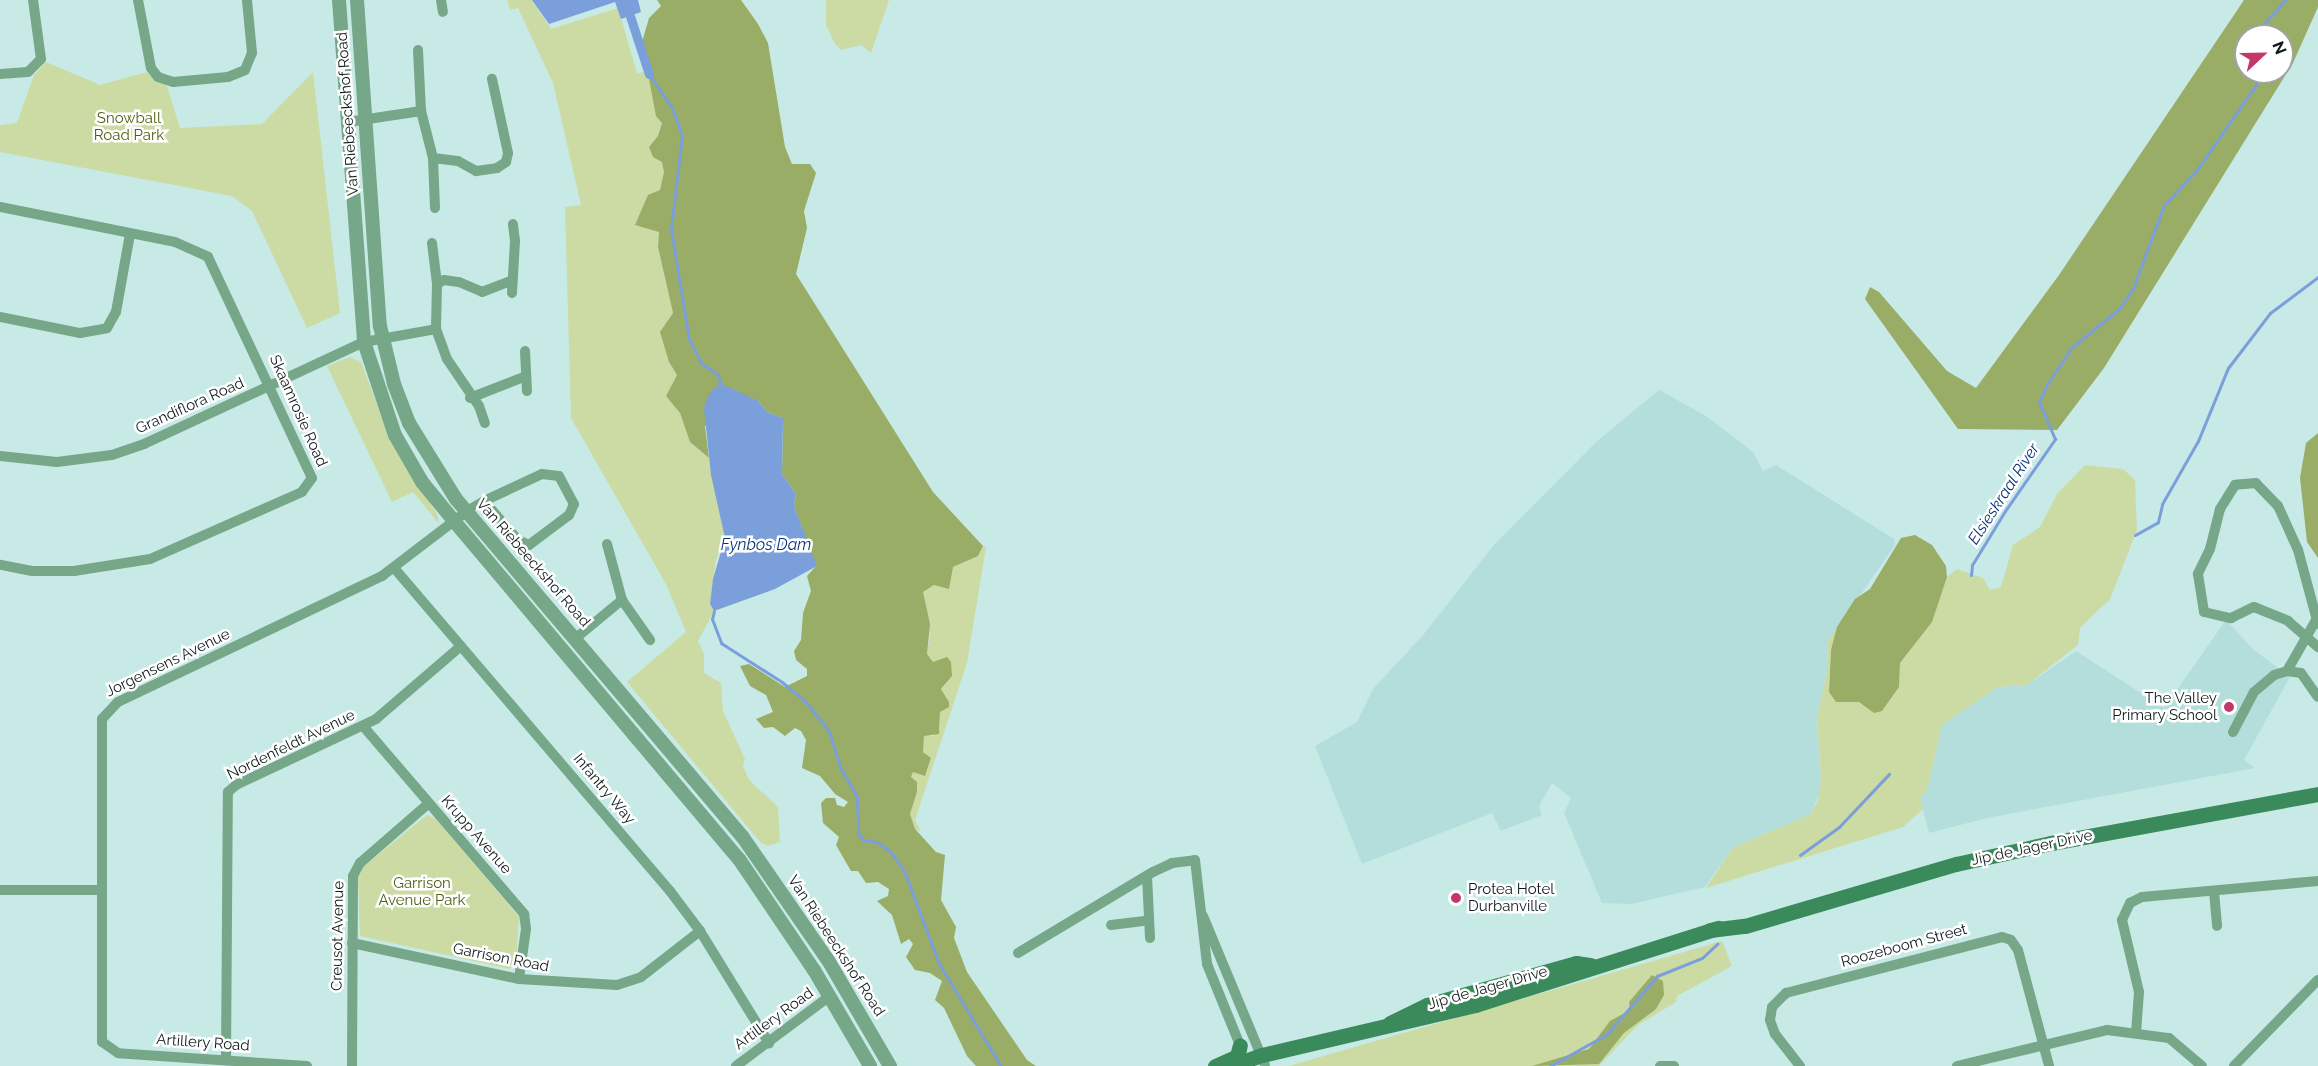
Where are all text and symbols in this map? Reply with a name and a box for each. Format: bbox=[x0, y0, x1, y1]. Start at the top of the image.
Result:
north arrow bbox=[2234, 24, 2294, 84]
street label: Van Riebeeckshof Road bbox=[333, 31, 363, 197]
text: N bbox=[2268, 39, 2290, 57]
park label: Snowball Road Park bbox=[94, 109, 164, 144]
street label: Skaamrosie Road bbox=[265, 352, 331, 470]
street label: Grandiflora Road bbox=[133, 374, 247, 438]
water label: Elsieskraal River bbox=[1964, 440, 2044, 548]
street label: Van Riebeeckshof Road bbox=[472, 495, 594, 631]
water label: Fynbos Dam bbox=[721, 535, 811, 555]
street label: Jorgensens Avenue bbox=[103, 625, 233, 701]
place label: The Valley Primary School bbox=[2112, 689, 2217, 724]
marker: The Valley Primary School bbox=[2222, 700, 2236, 714]
street label: Nordenfeldt Avenue bbox=[224, 706, 358, 784]
street label: Infantry Way bbox=[569, 750, 639, 828]
street label: Krupp Avenue bbox=[437, 792, 515, 878]
street label: Jip de Jager Drive bbox=[1970, 826, 2094, 870]
street label: Van Riebeeckshof Road bbox=[784, 872, 888, 1020]
park label: Garrison Avenue Park bbox=[378, 874, 466, 909]
place label: Protea Hotel Durbanville bbox=[1468, 880, 1554, 915]
street label: Creusot Avenue bbox=[328, 881, 348, 991]
marker: Protea Hotel Durbanville bbox=[1449, 891, 1463, 905]
street label: Roozeboom Street bbox=[1839, 921, 1969, 971]
street label: Garrison Road bbox=[451, 940, 551, 976]
street label: Jip de Jager Drive bbox=[1426, 962, 1550, 1014]
street label: Artillery Road bbox=[731, 984, 817, 1054]
street label: Artillery Road bbox=[156, 1031, 250, 1055]

